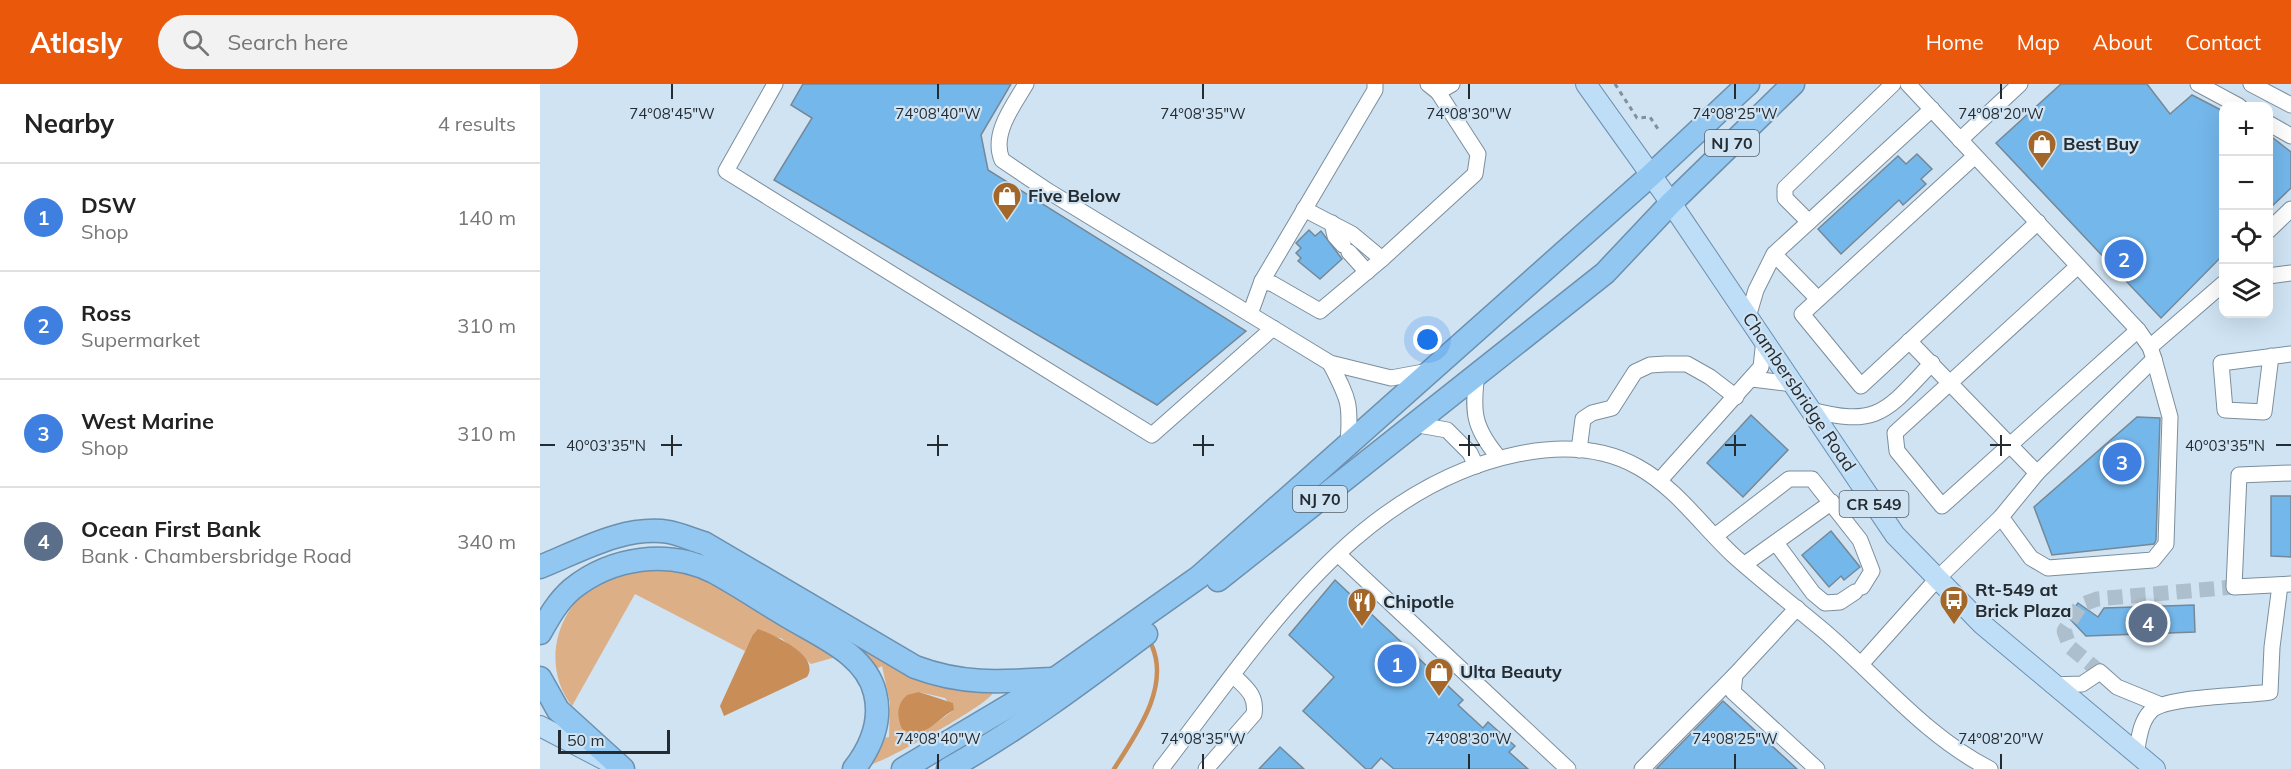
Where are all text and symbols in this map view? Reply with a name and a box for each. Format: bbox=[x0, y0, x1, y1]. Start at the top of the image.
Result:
search box bbox=[158, 15, 578, 69]
text: Atlasly bbox=[30, 25, 122, 60]
icon: search bbox=[179, 26, 212, 59]
text: Search here bbox=[227, 28, 348, 56]
text: Home bbox=[1926, 29, 1984, 55]
text: Map bbox=[2017, 29, 2060, 55]
text: About bbox=[2093, 29, 2152, 55]
text: Contact bbox=[2185, 29, 2261, 55]
map controls bbox=[2219, 102, 2273, 318]
button: + bbox=[2219, 102, 2273, 156]
text: 74°08'45"W bbox=[629, 104, 715, 123]
text: 74°08'40"W bbox=[895, 104, 981, 123]
text: 74°08'35"W bbox=[1160, 104, 1246, 123]
text: 74°08'30"W bbox=[1426, 104, 1512, 123]
text: 74°08'25"W bbox=[1692, 104, 1778, 123]
text: 74°08'20"W bbox=[1958, 104, 2044, 123]
text: Nearby bbox=[24, 107, 114, 140]
text: 4 results bbox=[438, 111, 516, 136]
shop icon: Best Buy bbox=[2026, 128, 2058, 170]
road number: NJ 70 bbox=[1705, 130, 1759, 156]
place label: Best Buy bbox=[2063, 132, 2139, 155]
button: − bbox=[2219, 156, 2273, 210]
shop icon: Five Below bbox=[991, 180, 1023, 222]
place label: Five Below bbox=[1028, 184, 1121, 207]
text: DSW bbox=[81, 191, 136, 219]
text: 1 bbox=[38, 205, 50, 230]
text: 140 m bbox=[457, 205, 516, 230]
button: locate bbox=[2219, 210, 2273, 264]
text: Shop bbox=[81, 219, 129, 244]
pin: 2 bbox=[2104, 236, 2144, 282]
button: layers bbox=[2219, 264, 2273, 318]
text: Ross bbox=[81, 299, 131, 327]
street label: Chambersbridge Road bbox=[1738, 308, 1861, 476]
text: 2 bbox=[38, 313, 50, 338]
text: 310 m bbox=[457, 313, 516, 338]
your location bbox=[1413, 325, 1442, 354]
text: Supermarket bbox=[81, 327, 200, 352]
text: West Marine bbox=[81, 407, 214, 435]
text: 3 bbox=[38, 421, 50, 446]
text: 310 m bbox=[457, 421, 516, 446]
text: Shop bbox=[81, 435, 129, 460]
text: 40°03'35"N bbox=[566, 436, 646, 455]
text: 40°03'35"N bbox=[2185, 436, 2265, 455]
pin: 3 bbox=[2102, 440, 2142, 484]
road number: NJ 70 bbox=[1293, 486, 1347, 512]
road number: CR 549 bbox=[1840, 491, 1908, 517]
text: Ocean First Bank bbox=[81, 515, 261, 543]
text: 4 bbox=[38, 529, 50, 554]
text: 340 m bbox=[457, 529, 516, 554]
text: Bank · Chambersbridge Road bbox=[81, 543, 352, 568]
place label: Rt-549 at Brick Plaza bbox=[1975, 578, 2072, 622]
bus stop icon: Rt-549 at Brick Plaza bbox=[1938, 584, 1970, 626]
restaurant icon: Chipotle bbox=[1346, 586, 1378, 628]
place label: Chipotle bbox=[1383, 590, 1454, 613]
pin: 4 bbox=[2128, 600, 2168, 646]
pin: 1 bbox=[1378, 642, 1416, 686]
shop icon: Ulta Beauty bbox=[1423, 656, 1455, 698]
place label: Ulta Beauty bbox=[1460, 660, 1562, 683]
scale bar bbox=[558, 727, 670, 754]
text: 74°08'40"W bbox=[895, 729, 981, 748]
text: 74°08'35"W bbox=[1160, 729, 1246, 748]
text: 74°08'30"W bbox=[1426, 729, 1512, 748]
text: 74°08'25"W bbox=[1692, 729, 1778, 748]
text: 74°08'20"W bbox=[1958, 729, 2044, 748]
text: 50 m bbox=[567, 730, 604, 750]

